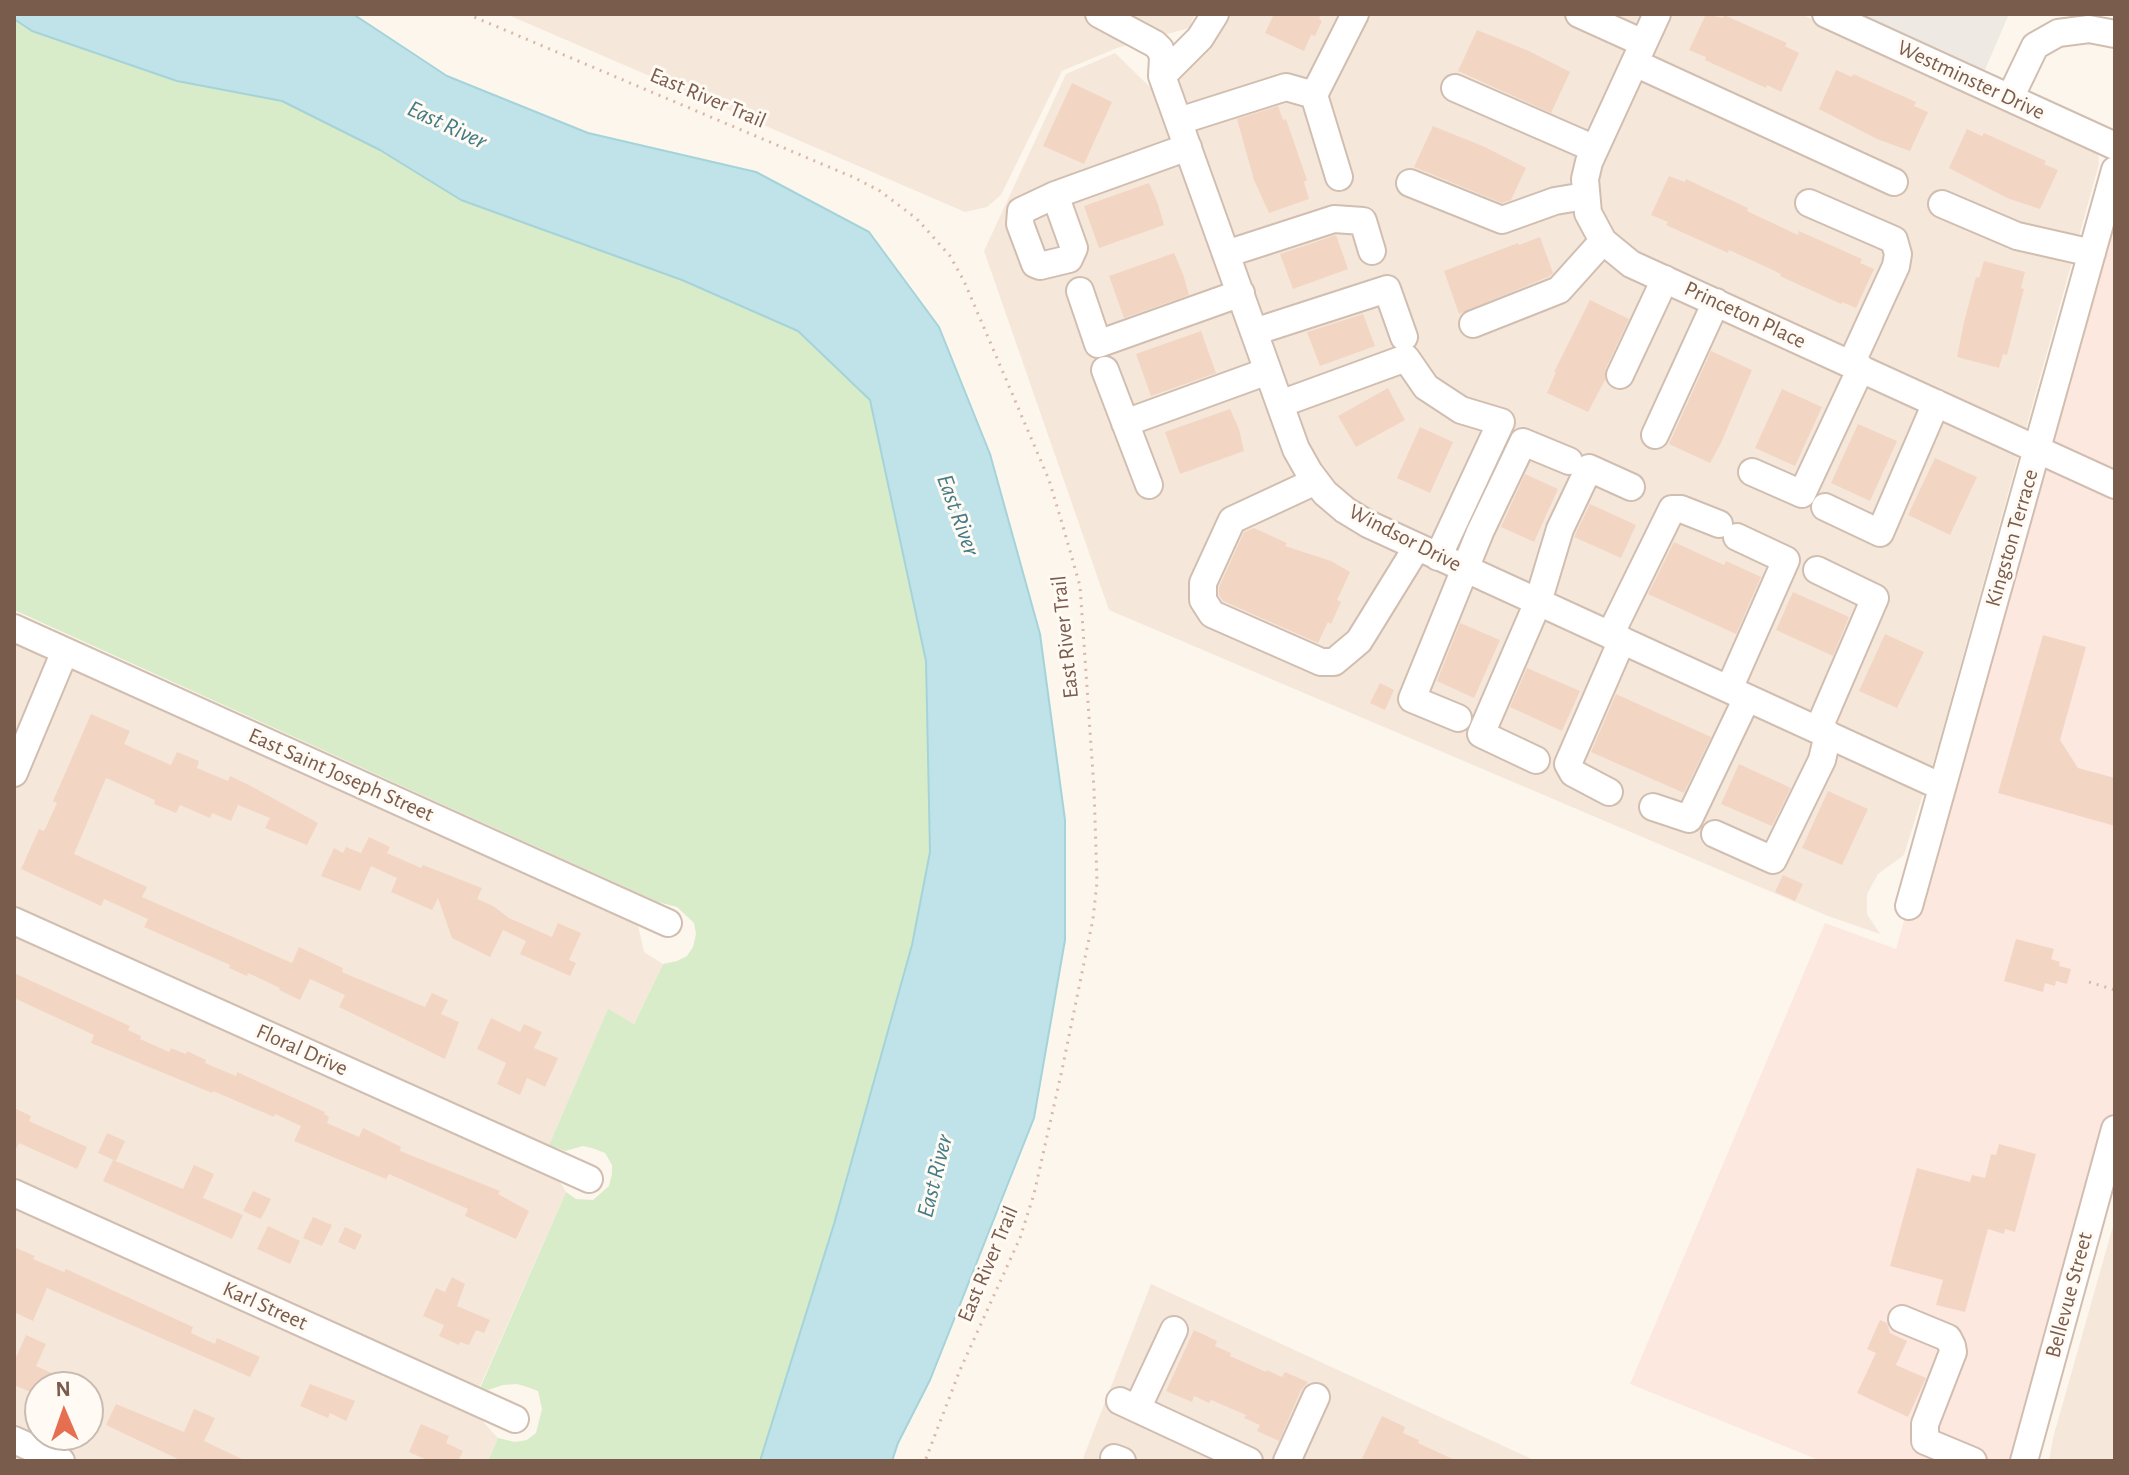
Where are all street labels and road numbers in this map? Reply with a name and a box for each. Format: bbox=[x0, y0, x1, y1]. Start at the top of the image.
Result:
street label: Westminster Drive bbox=[1893, 34, 2049, 126]
street label: East River Trail bbox=[646, 62, 770, 134]
street label: Princeton Place bbox=[1680, 275, 1810, 355]
street label: Kingston Terrace bbox=[1980, 466, 2044, 610]
street label: Windsor Drive bbox=[1344, 498, 1466, 578]
street label: East River Trail bbox=[1045, 574, 1085, 700]
street label: East Saint Joseph Street bbox=[244, 722, 438, 828]
street label: Floral Drive bbox=[252, 1018, 352, 1082]
street label: East River Trail bbox=[952, 1202, 1024, 1326]
street label: Bellevue Street bbox=[2040, 1229, 2098, 1361]
street label: Karl Street bbox=[219, 1276, 311, 1336]

